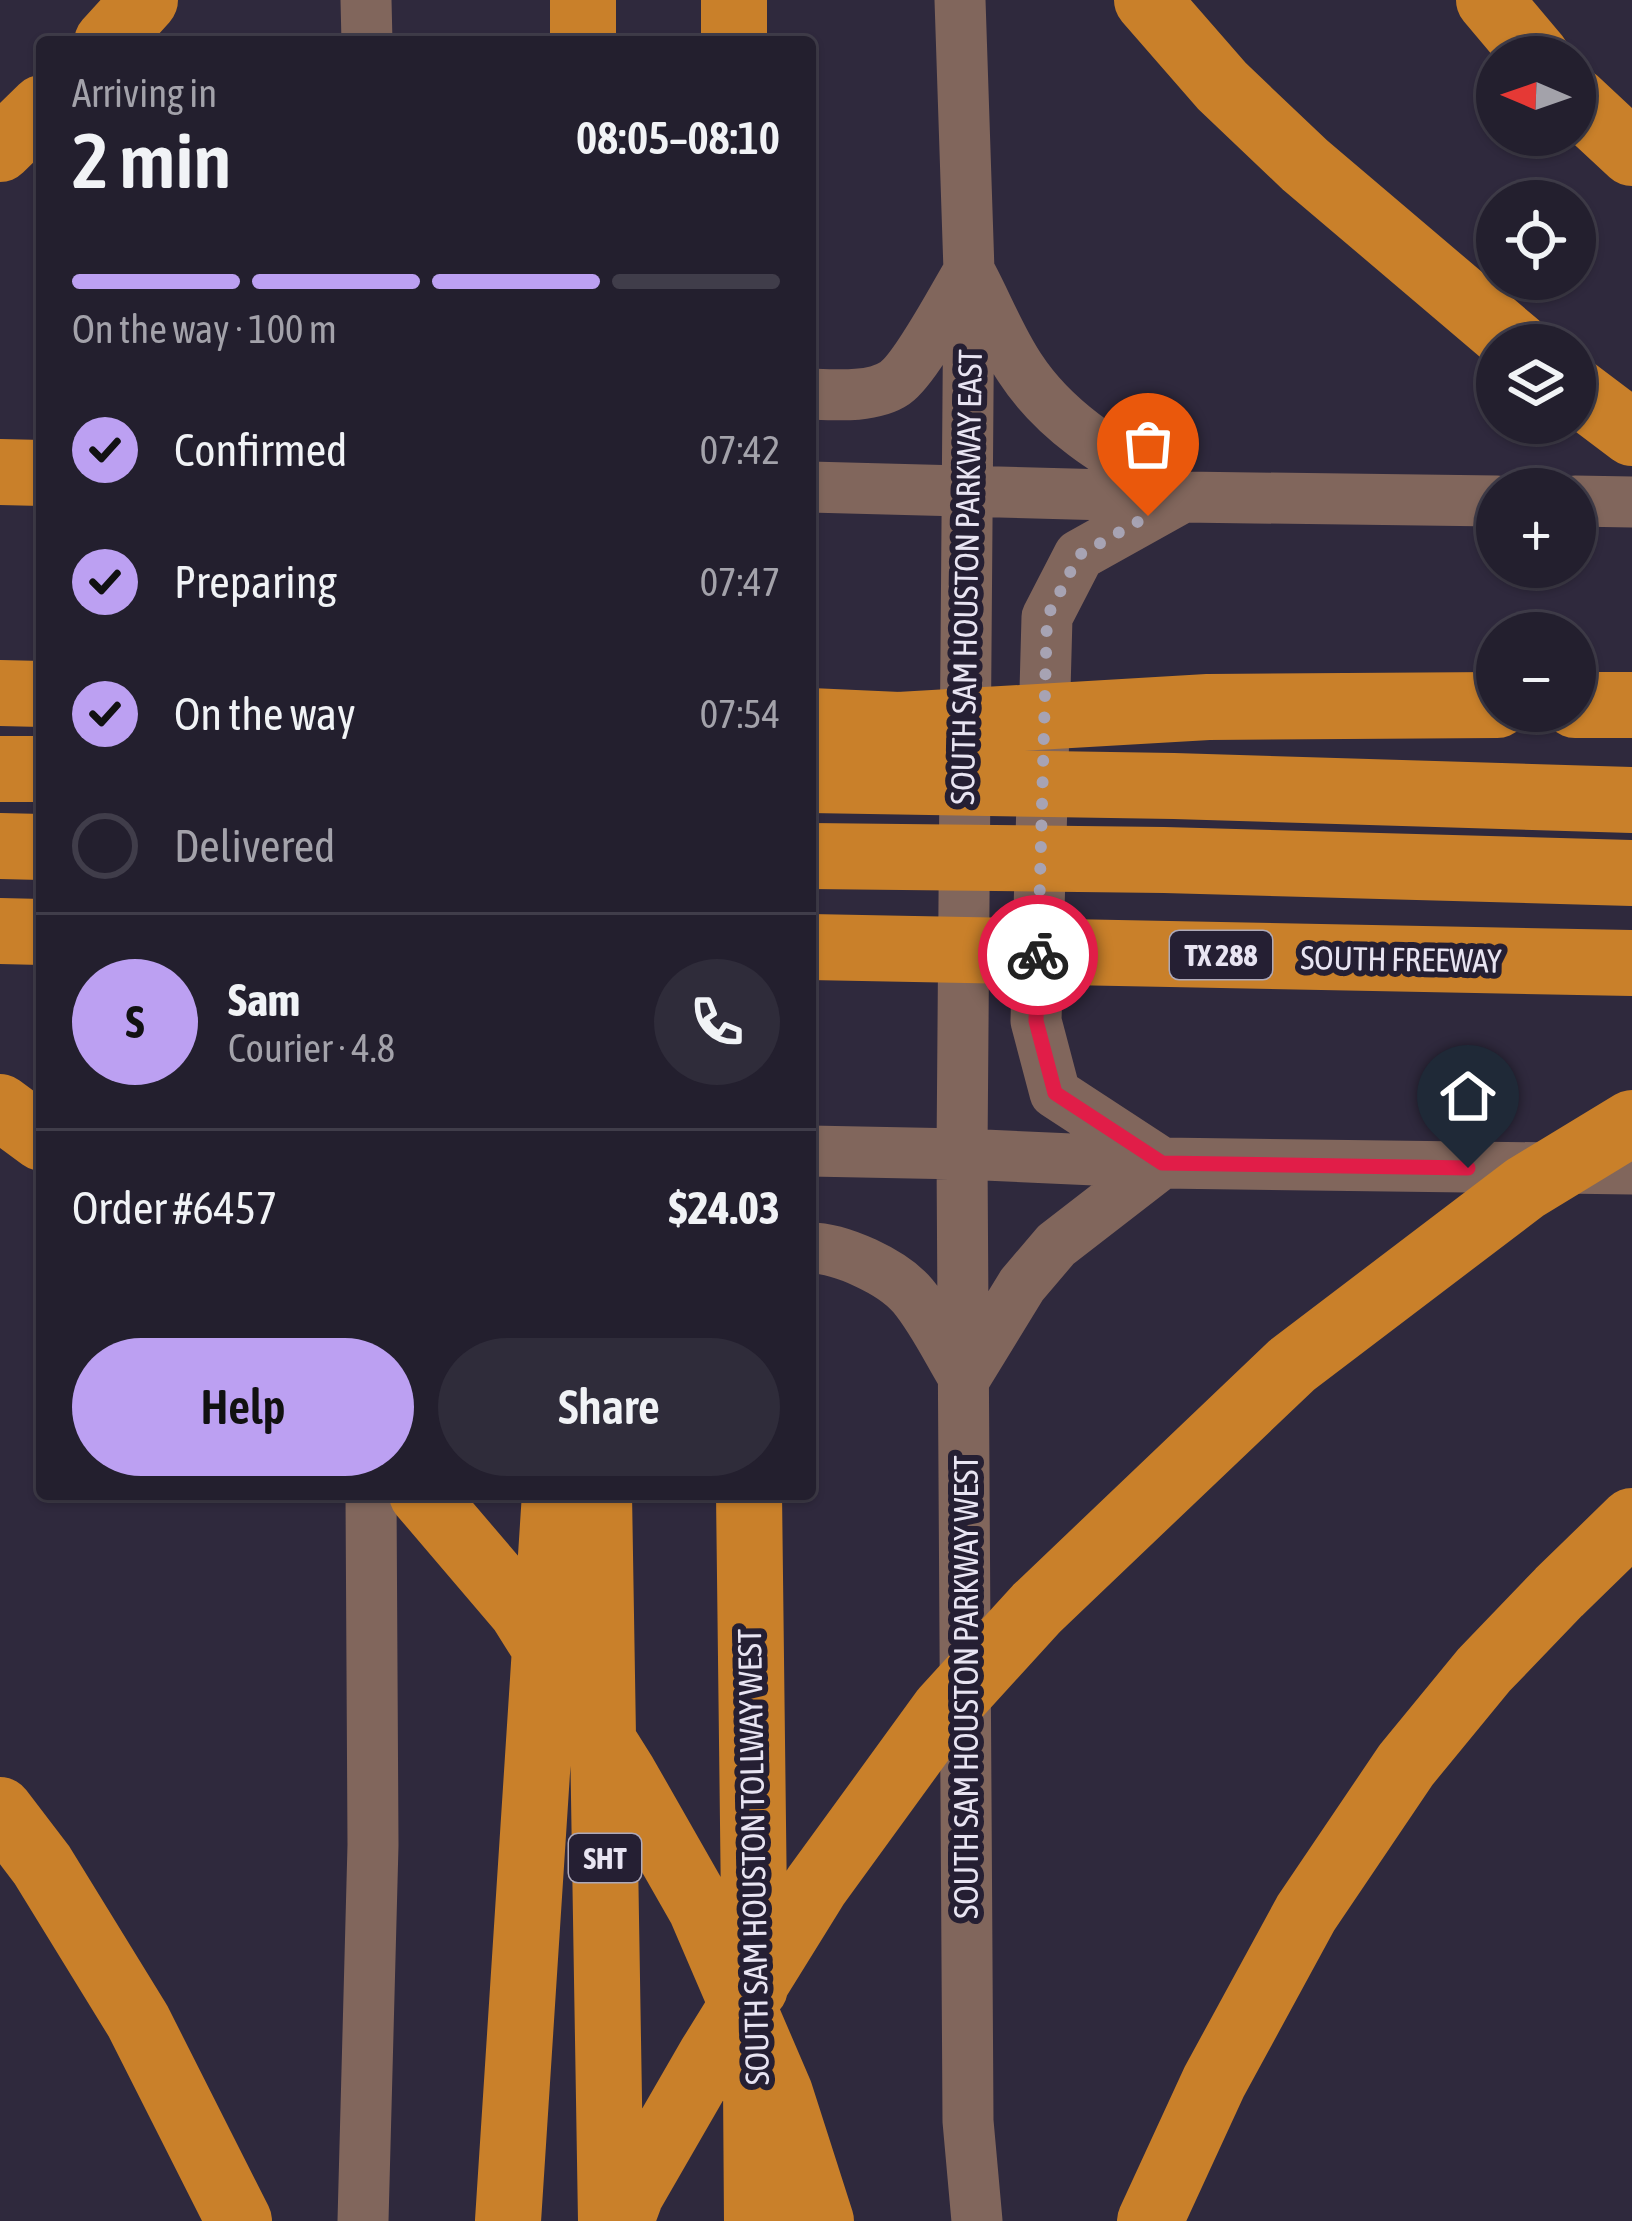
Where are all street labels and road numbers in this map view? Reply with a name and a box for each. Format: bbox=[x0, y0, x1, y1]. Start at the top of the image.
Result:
street label: SOUTH SAM HOUSTON PARKWAY EAST bbox=[943, 348, 989, 805]
road number: TX 288 bbox=[1170, 931, 1272, 979]
street label: SOUTH FREEWAY bbox=[1300, 938, 1502, 980]
street label: SOUTH SAM HOUSTON PARKWAY WEST bbox=[947, 1455, 985, 1919]
street label: SOUTH SAM HOUSTON TOLLWAY WEST bbox=[730, 1628, 776, 2086]
road number: SHT bbox=[569, 1834, 641, 1882]

